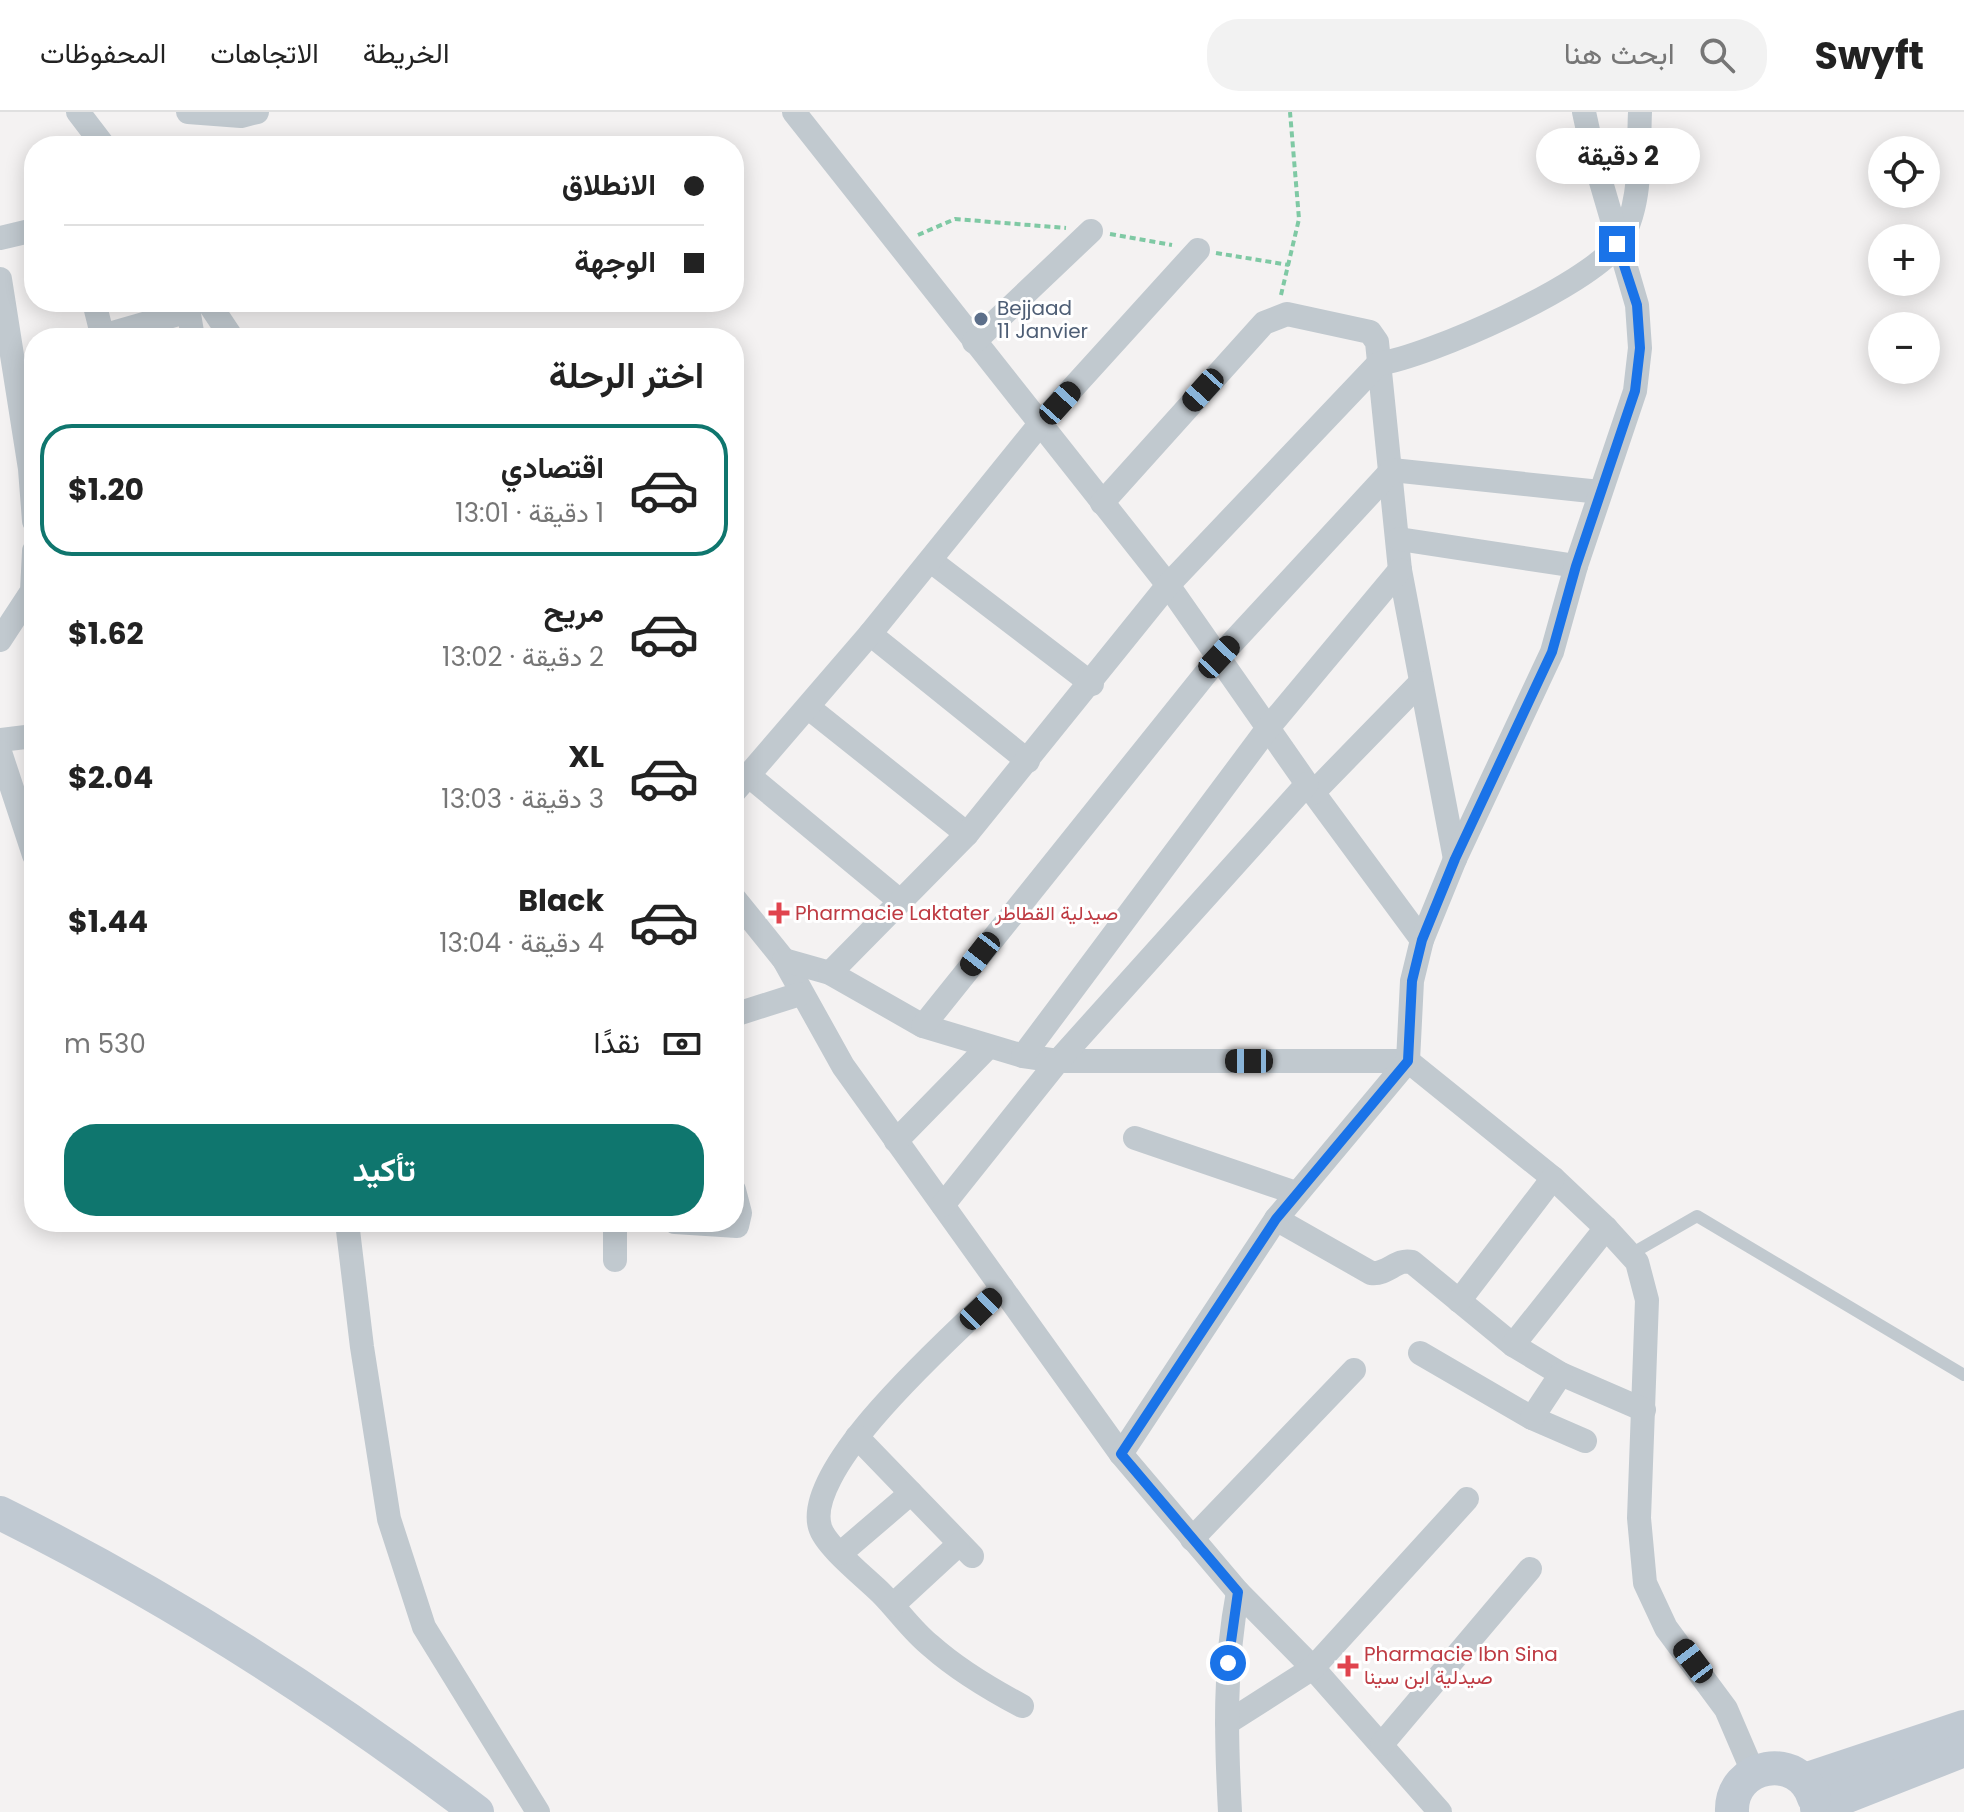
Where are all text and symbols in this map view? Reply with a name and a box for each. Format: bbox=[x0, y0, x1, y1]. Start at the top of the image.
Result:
search box bbox=[1207, 19, 1767, 91]
text: Swyft bbox=[1815, 29, 1924, 82]
text: ابحث هنا bbox=[1564, 32, 1675, 75]
icon: search bbox=[1695, 33, 1739, 77]
text: المحفوظات bbox=[40, 34, 166, 73]
text: الاتجاهات bbox=[210, 34, 319, 73]
text: الخريطة bbox=[363, 34, 449, 73]
callout: 2 دقيقة bbox=[1535, 128, 1699, 184]
map controls bbox=[1868, 136, 1940, 384]
button: locate bbox=[1868, 136, 1940, 208]
text: 2 دقيقة bbox=[1577, 138, 1659, 174]
text: الانطلاق bbox=[562, 163, 656, 206]
button: + bbox=[1868, 224, 1940, 296]
route end bbox=[1599, 226, 1635, 262]
text: الوجهة bbox=[574, 240, 656, 283]
place label: Bejjaad 11 Janvier bbox=[997, 294, 1088, 345]
marker: Bejjaad 11 Janvier bbox=[972, 310, 990, 328]
button: − bbox=[1868, 312, 1940, 384]
text: اختر الرحلة bbox=[549, 350, 704, 401]
car bbox=[1178, 364, 1228, 416]
car bbox=[1035, 377, 1085, 429]
text: اقتصادي bbox=[501, 446, 604, 489]
icon: car bbox=[628, 454, 700, 526]
text: $1.20 bbox=[68, 468, 144, 511]
text: 1 دقيقة · 13:01 bbox=[455, 495, 604, 531]
text: مريح bbox=[544, 590, 604, 633]
icon: car bbox=[628, 598, 700, 670]
text: $1.62 bbox=[68, 612, 144, 655]
car bbox=[1194, 631, 1244, 683]
text: 2 دقيقة · 13:02 bbox=[442, 639, 604, 675]
text: XL bbox=[568, 735, 604, 778]
icon: car bbox=[628, 742, 700, 814]
text: $2.04 bbox=[68, 756, 153, 799]
text: 3 دقيقة · 13:03 bbox=[441, 781, 604, 817]
text: Black bbox=[518, 879, 604, 922]
icon: car bbox=[628, 886, 700, 958]
place label: Pharmacie Laktater صيدلية القطاطر bbox=[795, 899, 1118, 927]
text: $1.44 bbox=[68, 900, 148, 943]
marker: Pharmacie Laktater صيدلية القطاطر bbox=[770, 904, 788, 922]
text: 4 دقيقة · 13:04 bbox=[439, 925, 604, 961]
car bbox=[956, 928, 1004, 980]
text: نقدًا bbox=[594, 1021, 640, 1064]
icon: cash bbox=[660, 1022, 704, 1066]
text: 530 m bbox=[64, 1026, 146, 1062]
car bbox=[1225, 1049, 1273, 1073]
button: تأكيد bbox=[64, 1124, 704, 1216]
car bbox=[955, 1284, 1007, 1334]
car bbox=[1669, 1635, 1717, 1687]
place label: Pharmacie Ibn Sina صيدلية ابن سينا bbox=[1364, 1640, 1558, 1691]
route start bbox=[1210, 1645, 1246, 1681]
marker: Pharmacie Ibn Sina صيدلية ابن سينا bbox=[1339, 1657, 1357, 1675]

